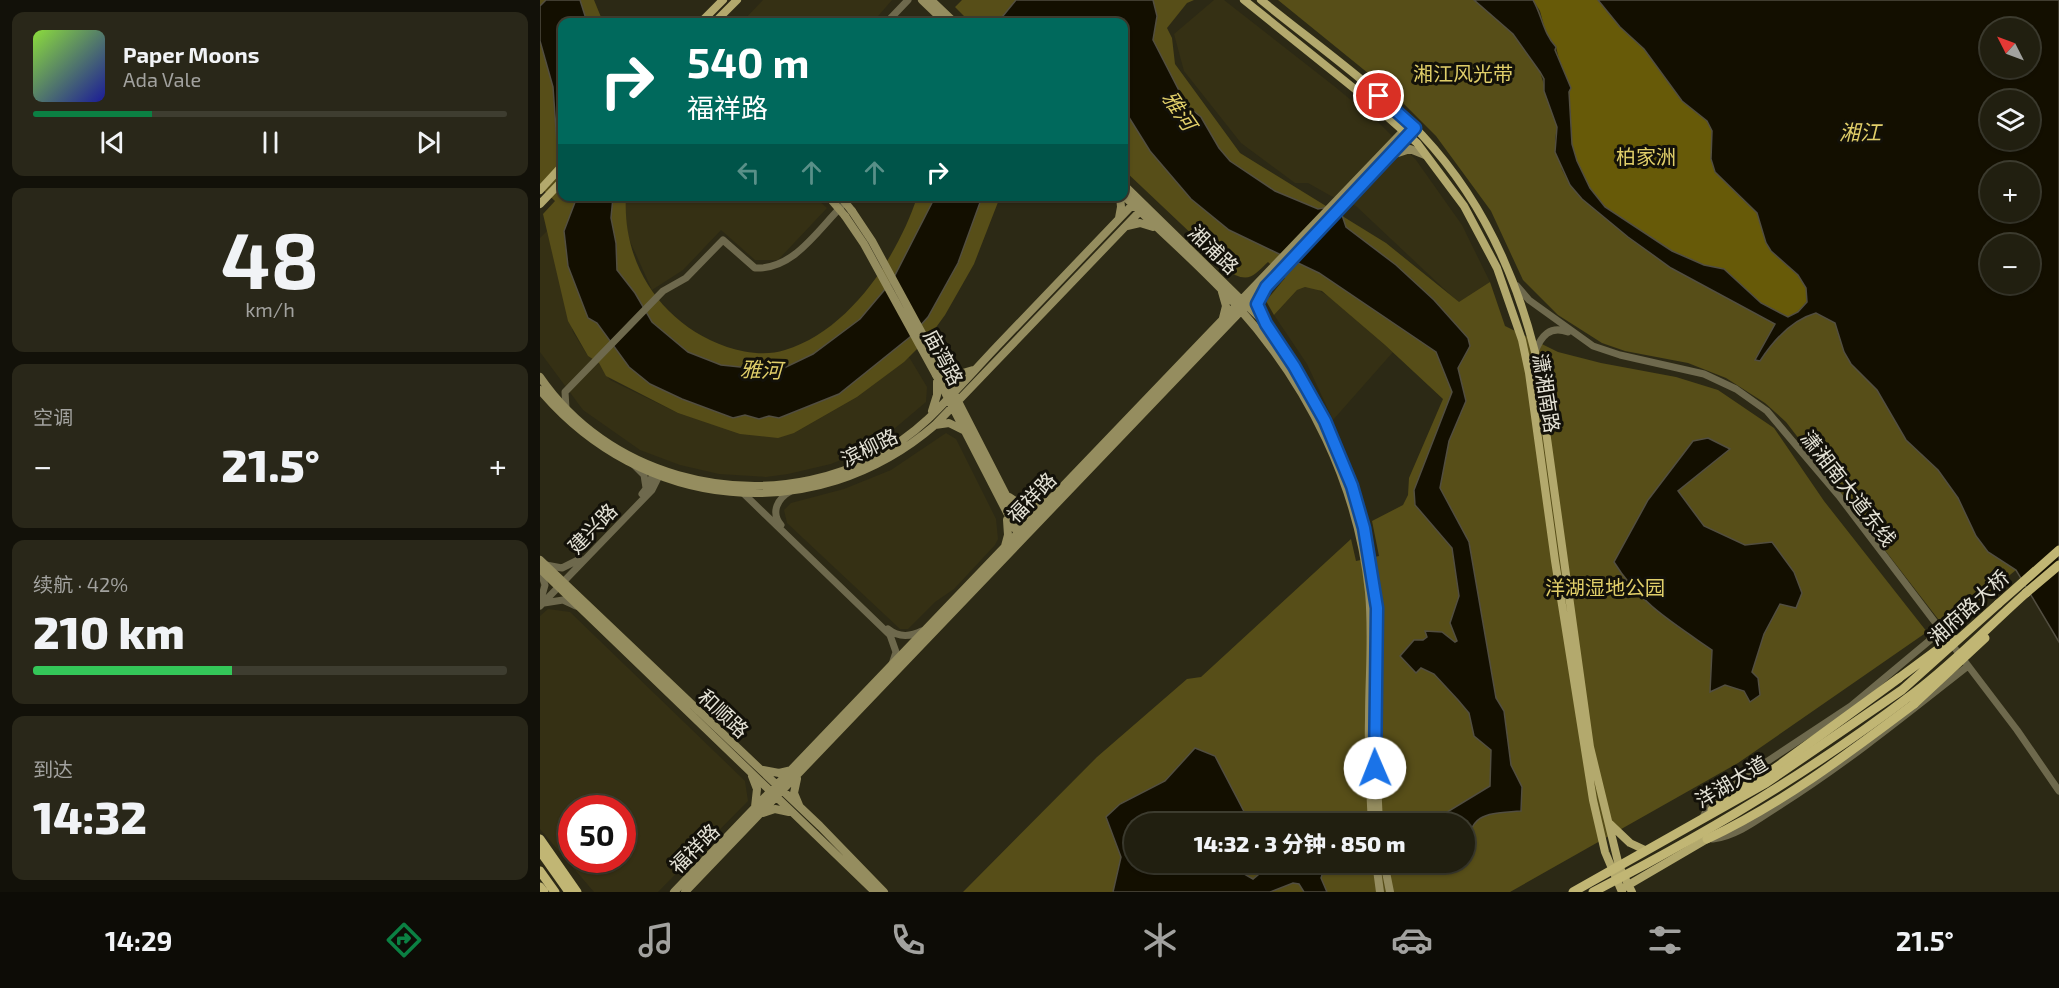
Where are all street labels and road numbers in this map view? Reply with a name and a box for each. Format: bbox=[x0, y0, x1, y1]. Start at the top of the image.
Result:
street label: 湘浦路 bbox=[1184, 220, 1244, 278]
street label: 庙湾路 bbox=[919, 325, 969, 389]
street label: 潇湘南路 bbox=[1529, 352, 1565, 434]
street label: 滨柳路 bbox=[837, 423, 901, 471]
street label: 潇湘南大道东线 bbox=[1796, 425, 1902, 551]
street label: 福祥路 bbox=[1002, 467, 1060, 527]
street label: 建兴路 bbox=[563, 498, 621, 558]
street label: 湘府路大桥 bbox=[1923, 565, 2013, 649]
street label: 和顺路 bbox=[694, 684, 754, 742]
street label: 洋湖大道 bbox=[1691, 750, 1771, 812]
street label: 福祥路 bbox=[664, 818, 724, 878]

